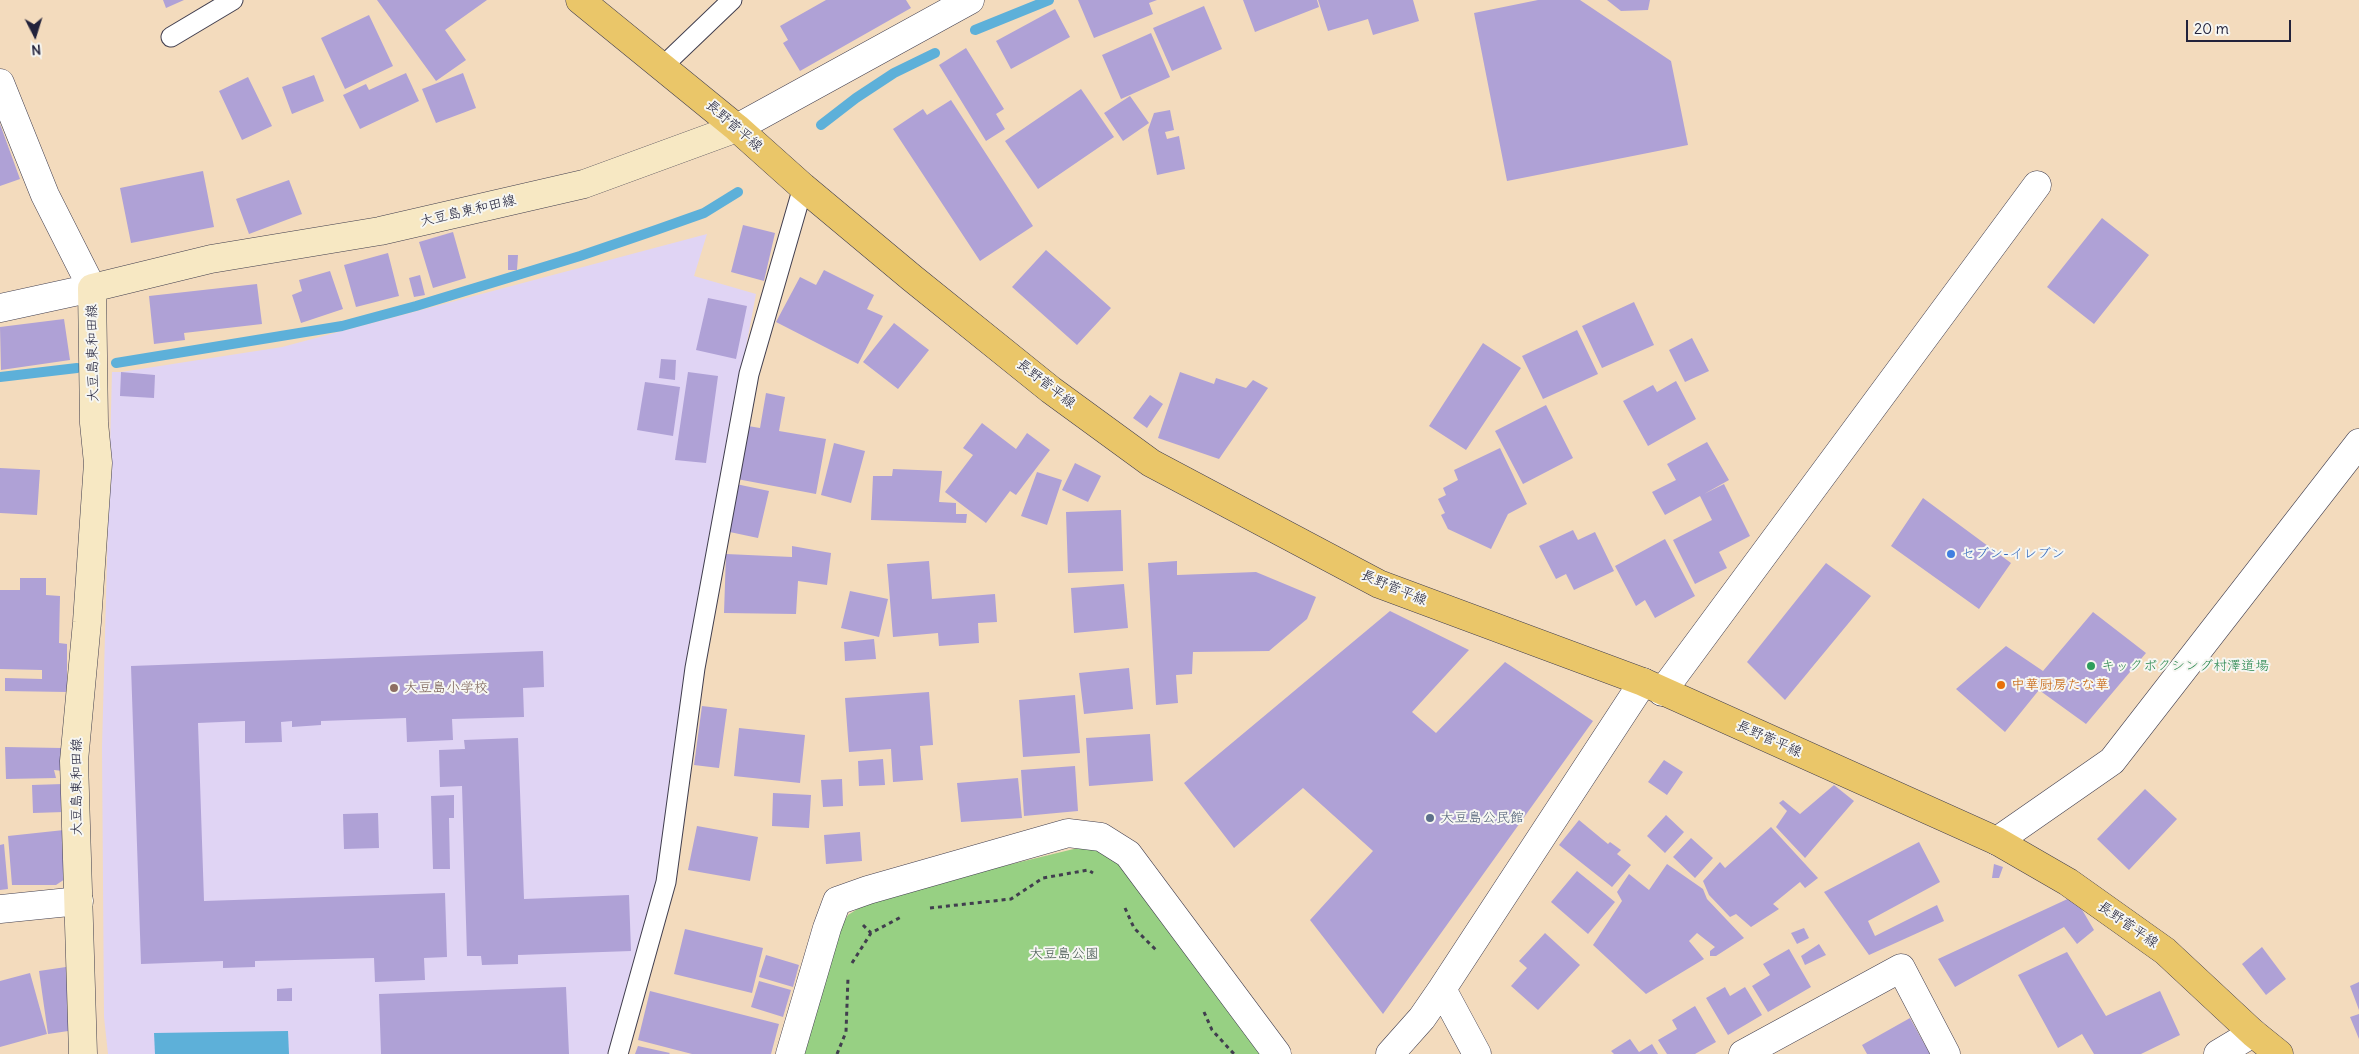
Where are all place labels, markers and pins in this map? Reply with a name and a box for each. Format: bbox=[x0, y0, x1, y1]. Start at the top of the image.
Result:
place label: セブン-イレブン bbox=[1961, 546, 2065, 562]
marker: セブン-イレブン bbox=[1945, 548, 1957, 560]
place label: キックボクシング村澤道場 bbox=[2101, 658, 2269, 674]
marker: キックボクシング村澤道場 bbox=[2085, 660, 2097, 672]
place label: 中華厨房たな華 bbox=[2011, 677, 2109, 693]
marker: 中華厨房たな華 bbox=[1995, 679, 2007, 691]
place label: 大豆島小学校 bbox=[404, 680, 488, 696]
marker: 大豆島小学校 bbox=[388, 682, 400, 694]
place label: 大豆島公民館 bbox=[1440, 810, 1524, 826]
marker: 大豆島公民館 bbox=[1424, 812, 1436, 824]

